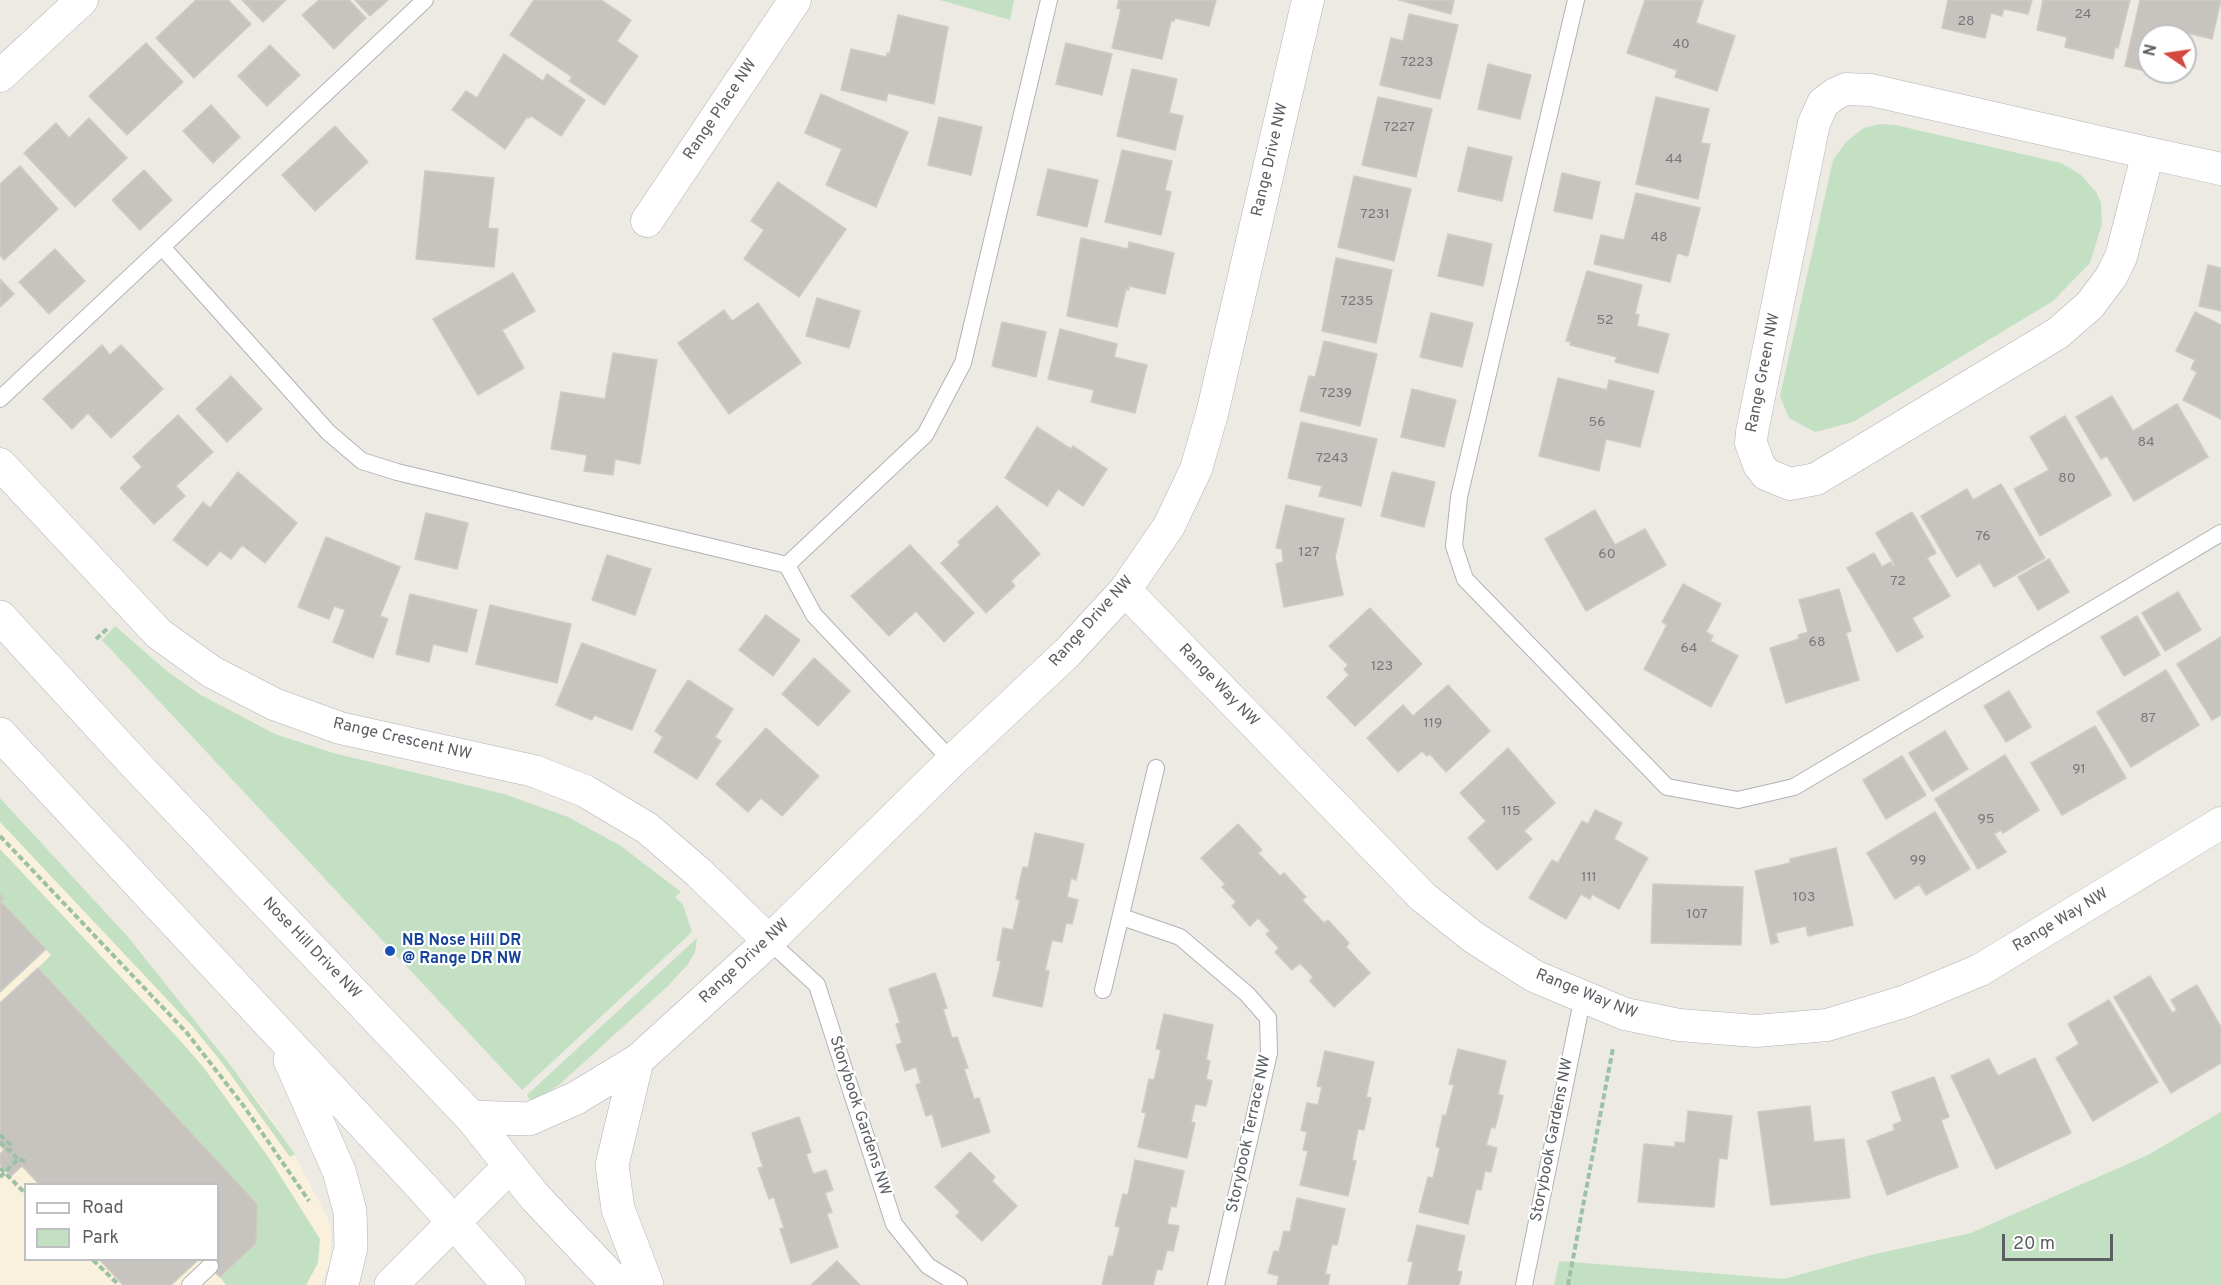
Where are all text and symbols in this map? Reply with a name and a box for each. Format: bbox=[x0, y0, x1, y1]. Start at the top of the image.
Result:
house number: 24 bbox=[2074, 7, 2092, 23]
house number: 28 bbox=[1957, 14, 1975, 30]
north arrow bbox=[2137, 24, 2197, 84]
house number: 40 bbox=[1672, 37, 1690, 53]
text: N bbox=[2140, 43, 2162, 58]
house number: 7223 bbox=[1401, 55, 1433, 71]
street label: Range Place NW bbox=[680, 56, 762, 164]
street label: Range Drive NW bbox=[1249, 101, 1293, 219]
house number: 7227 bbox=[1383, 120, 1415, 136]
house number: 44 bbox=[1665, 152, 1683, 168]
house number: 7231 bbox=[1360, 207, 1390, 223]
house number: 48 bbox=[1650, 230, 1668, 246]
house number: 7235 bbox=[1341, 294, 1373, 310]
street label: Range Green NW bbox=[1743, 312, 1785, 434]
house number: 52 bbox=[1596, 313, 1614, 329]
house number: 7239 bbox=[1320, 386, 1352, 402]
house number: 56 bbox=[1588, 415, 1606, 431]
house number: 84 bbox=[2137, 435, 2155, 451]
house number: 7243 bbox=[1316, 451, 1348, 467]
house number: 80 bbox=[2058, 471, 2076, 487]
house number: 76 bbox=[1976, 529, 1990, 545]
house number: 127 bbox=[1299, 545, 1319, 561]
house number: 60 bbox=[1598, 547, 1616, 563]
street label: Range Drive NW bbox=[1046, 573, 1138, 671]
house number: 72 bbox=[1890, 574, 1906, 590]
house number: 68 bbox=[1809, 635, 1825, 651]
street label: Range Way NW bbox=[1174, 641, 1262, 731]
house number: 64 bbox=[1680, 641, 1698, 657]
house number: 123 bbox=[1371, 659, 1393, 675]
house number: 87 bbox=[2140, 711, 2156, 727]
street label: Range Crescent NW bbox=[331, 715, 473, 765]
house number: 119 bbox=[1424, 716, 1442, 732]
house number: 91 bbox=[2072, 762, 2086, 778]
house number: 115 bbox=[1501, 804, 1521, 820]
house number: 95 bbox=[1977, 812, 1995, 828]
house number: 99 bbox=[1910, 853, 1926, 869]
house number: 111 bbox=[1581, 870, 1597, 886]
street label: Range Way NW bbox=[2010, 885, 2112, 957]
house number: 103 bbox=[1793, 890, 1815, 906]
street label: Nose Hill Drive NW bbox=[258, 894, 364, 1004]
house number: 107 bbox=[1686, 907, 1708, 923]
street label: Range Drive NW bbox=[696, 915, 794, 1009]
place label: NB Nose Hill DR @ Range DR NW bbox=[402, 932, 522, 970]
marker: NB Nose Hill DR @ Range DR NW bbox=[383, 944, 397, 958]
street label: Range Way NW bbox=[1532, 966, 1640, 1024]
street label: Storybook Gardens NW bbox=[824, 1034, 894, 1198]
street label: Storybook Terrace NW bbox=[1224, 1053, 1276, 1215]
street label: Storybook Gardens NW bbox=[1528, 1056, 1578, 1224]
legend bbox=[24, 1183, 219, 1261]
text: Road bbox=[82, 1197, 124, 1220]
scale bar bbox=[2005, 1222, 2116, 1260]
text: Park bbox=[82, 1227, 119, 1250]
text: 20 m bbox=[2013, 1233, 2055, 1256]

